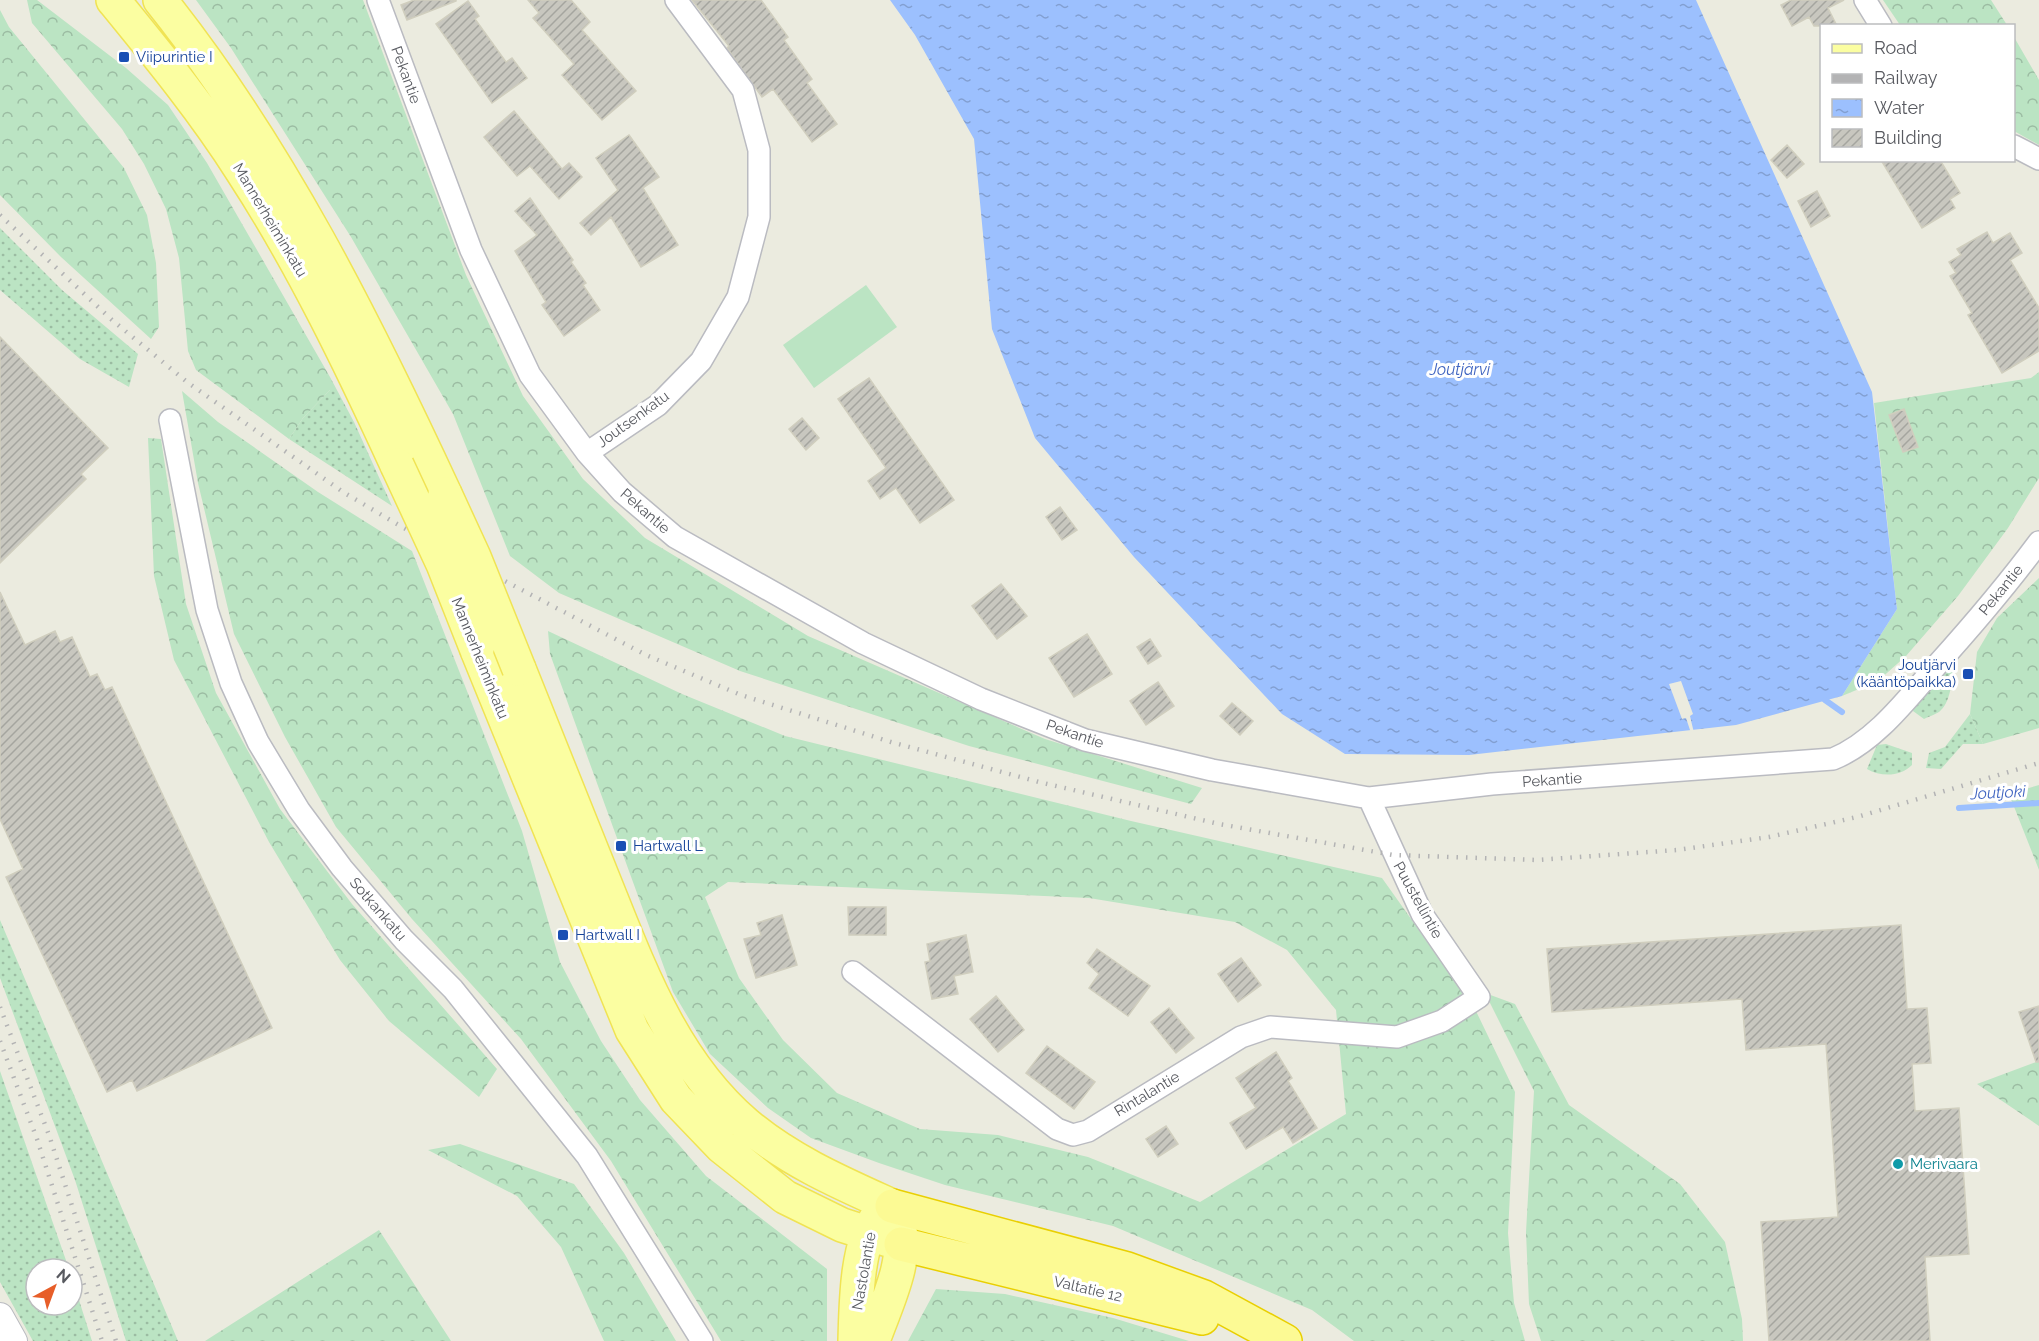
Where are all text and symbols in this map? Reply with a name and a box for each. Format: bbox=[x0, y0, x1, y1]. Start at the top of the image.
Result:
legend bbox=[1820, 24, 2015, 162]
text: Road bbox=[1874, 37, 1917, 58]
street label: Pekantie bbox=[387, 44, 425, 106]
place label: Viipurintie I bbox=[136, 48, 213, 66]
marker: Viipurintie I bbox=[117, 50, 131, 64]
text: Railway bbox=[1874, 67, 1938, 88]
text: Water bbox=[1874, 97, 1925, 118]
text: Building bbox=[1874, 127, 1942, 148]
street label: Mannerheiminkatu bbox=[229, 160, 311, 280]
water label: Joutjärvi bbox=[1429, 360, 1491, 379]
street label: Joutsenkatu bbox=[593, 387, 673, 451]
street label: Pekantie bbox=[617, 485, 674, 538]
street label: Pekantie bbox=[1975, 561, 2027, 619]
street label: Mannerheiminkatu bbox=[447, 595, 513, 721]
place label: Joutjärvi (kääntöpaikka) bbox=[1856, 656, 1956, 691]
marker: Joutjärvi (kääntöpaikka) bbox=[1961, 667, 1975, 681]
street label: Pekantie bbox=[1044, 716, 1106, 752]
street label: Pekantie bbox=[1522, 769, 1583, 791]
water label: Joutjoki bbox=[1969, 782, 2027, 803]
place label: Hartwall L bbox=[633, 837, 703, 855]
marker: Hartwall L bbox=[614, 839, 628, 853]
street label: Puustellintie bbox=[1389, 858, 1447, 942]
street label: Sotkankatu bbox=[346, 874, 410, 944]
place label: Hartwall I bbox=[575, 926, 640, 944]
marker: Hartwall I bbox=[556, 928, 570, 942]
street label: Rintalantie bbox=[1111, 1067, 1183, 1120]
place label: Merivaara bbox=[1910, 1155, 1978, 1173]
marker: Merivaara bbox=[1891, 1157, 1905, 1171]
street label: Nastolantie bbox=[848, 1230, 880, 1311]
north arrow bbox=[24, 1257, 84, 1317]
text: N bbox=[53, 1265, 74, 1287]
street label: Valtatie 12 bbox=[1052, 1272, 1124, 1306]

